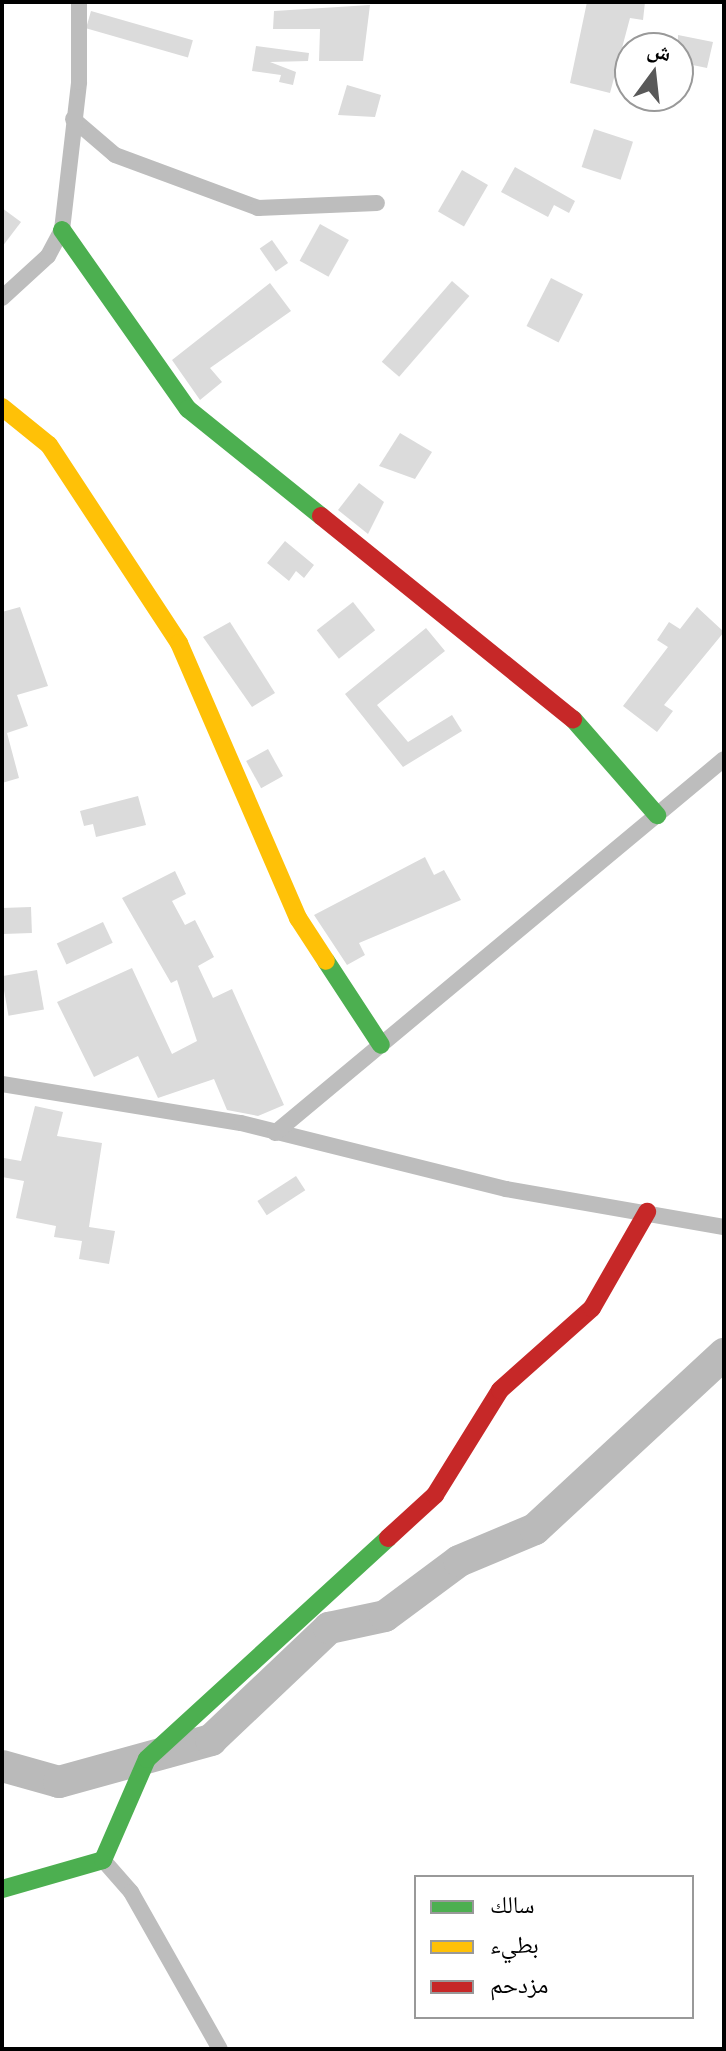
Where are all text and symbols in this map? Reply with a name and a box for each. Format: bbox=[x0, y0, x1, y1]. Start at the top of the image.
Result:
north arrow bbox=[614, 32, 694, 112]
text: ش bbox=[645, 35, 674, 66]
legend bbox=[414, 1875, 694, 2019]
text: سالك bbox=[490, 1890, 535, 1918]
text: بطيء bbox=[490, 1930, 539, 1958]
text: مزدحم bbox=[490, 1970, 549, 1998]

